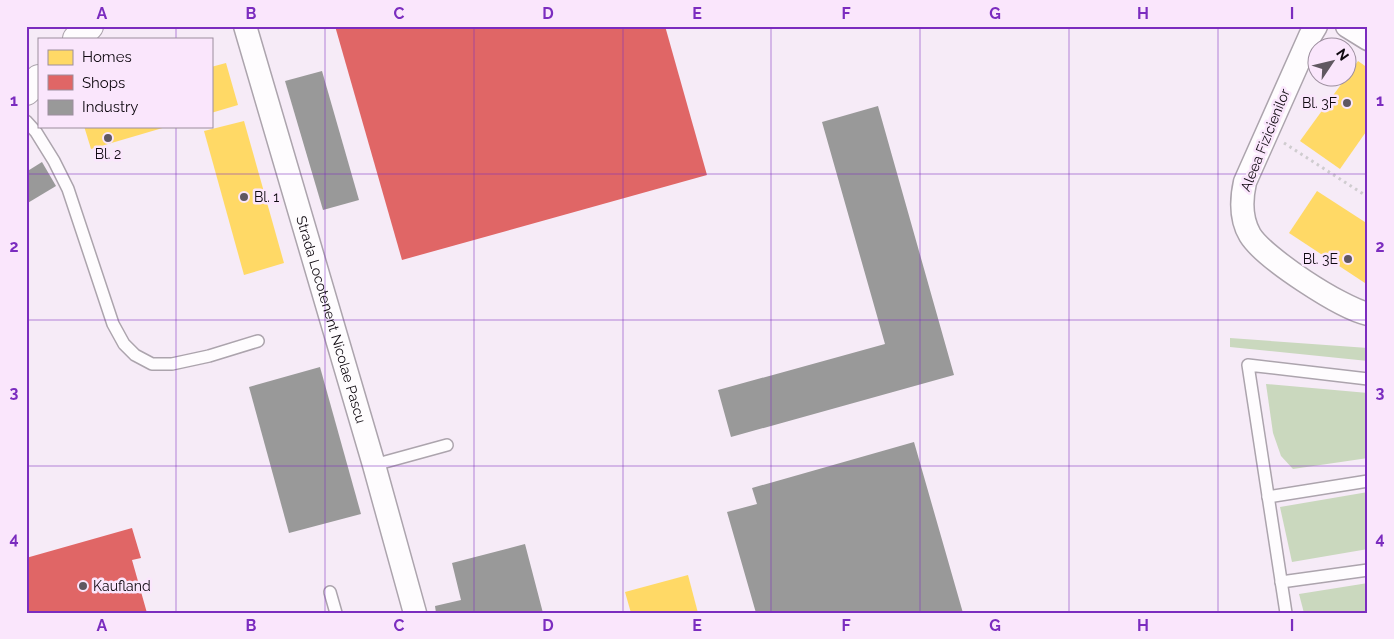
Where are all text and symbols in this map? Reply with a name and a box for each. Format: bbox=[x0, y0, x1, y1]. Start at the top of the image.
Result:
text: A bbox=[97, 4, 108, 23]
text: B bbox=[246, 4, 257, 23]
text: C bbox=[394, 4, 405, 23]
text: D bbox=[542, 4, 554, 23]
text: E bbox=[692, 4, 702, 23]
text: F bbox=[841, 4, 851, 23]
text: G bbox=[989, 4, 1001, 23]
text: H bbox=[1137, 4, 1149, 23]
text: I bbox=[1290, 4, 1294, 23]
legend bbox=[38, 38, 212, 128]
north arrow bbox=[1306, 38, 1356, 88]
text: N bbox=[1333, 46, 1352, 64]
text: Homes bbox=[82, 48, 132, 66]
text: Shops bbox=[82, 74, 125, 92]
street label: Aleea Fizicienilor bbox=[1237, 86, 1293, 194]
text: 1 bbox=[10, 91, 18, 110]
text: 1 bbox=[1376, 91, 1384, 110]
place label: Bl. 3F bbox=[1302, 95, 1337, 111]
marker: Bl. 3F bbox=[1341, 97, 1353, 109]
text: Industry bbox=[82, 98, 138, 116]
marker: Bl. 2 bbox=[102, 132, 114, 144]
place label: Bl. 2 bbox=[95, 146, 121, 162]
place label: Bl. 1 bbox=[254, 189, 279, 205]
marker: Bl. 1 bbox=[238, 191, 250, 203]
street label: Strada Locotenent Nicolae Pascu bbox=[293, 214, 369, 425]
text: 2 bbox=[9, 237, 19, 256]
text: 2 bbox=[1375, 237, 1385, 256]
place label: Bl. 3E bbox=[1303, 251, 1338, 267]
marker: Bl. 3E bbox=[1342, 253, 1354, 265]
text: 3 bbox=[10, 383, 19, 402]
text: 3 bbox=[1376, 383, 1385, 402]
text: 4 bbox=[9, 529, 19, 548]
text: 4 bbox=[1375, 529, 1385, 548]
place label: Kaufland bbox=[93, 578, 151, 594]
marker: Kaufland bbox=[77, 580, 89, 592]
text: A bbox=[97, 616, 108, 635]
text: B bbox=[246, 616, 257, 635]
text: C bbox=[394, 616, 405, 635]
text: D bbox=[542, 616, 554, 635]
text: E bbox=[692, 616, 702, 635]
text: F bbox=[841, 616, 851, 635]
text: G bbox=[989, 616, 1001, 635]
text: H bbox=[1137, 616, 1149, 635]
text: I bbox=[1290, 616, 1294, 635]

